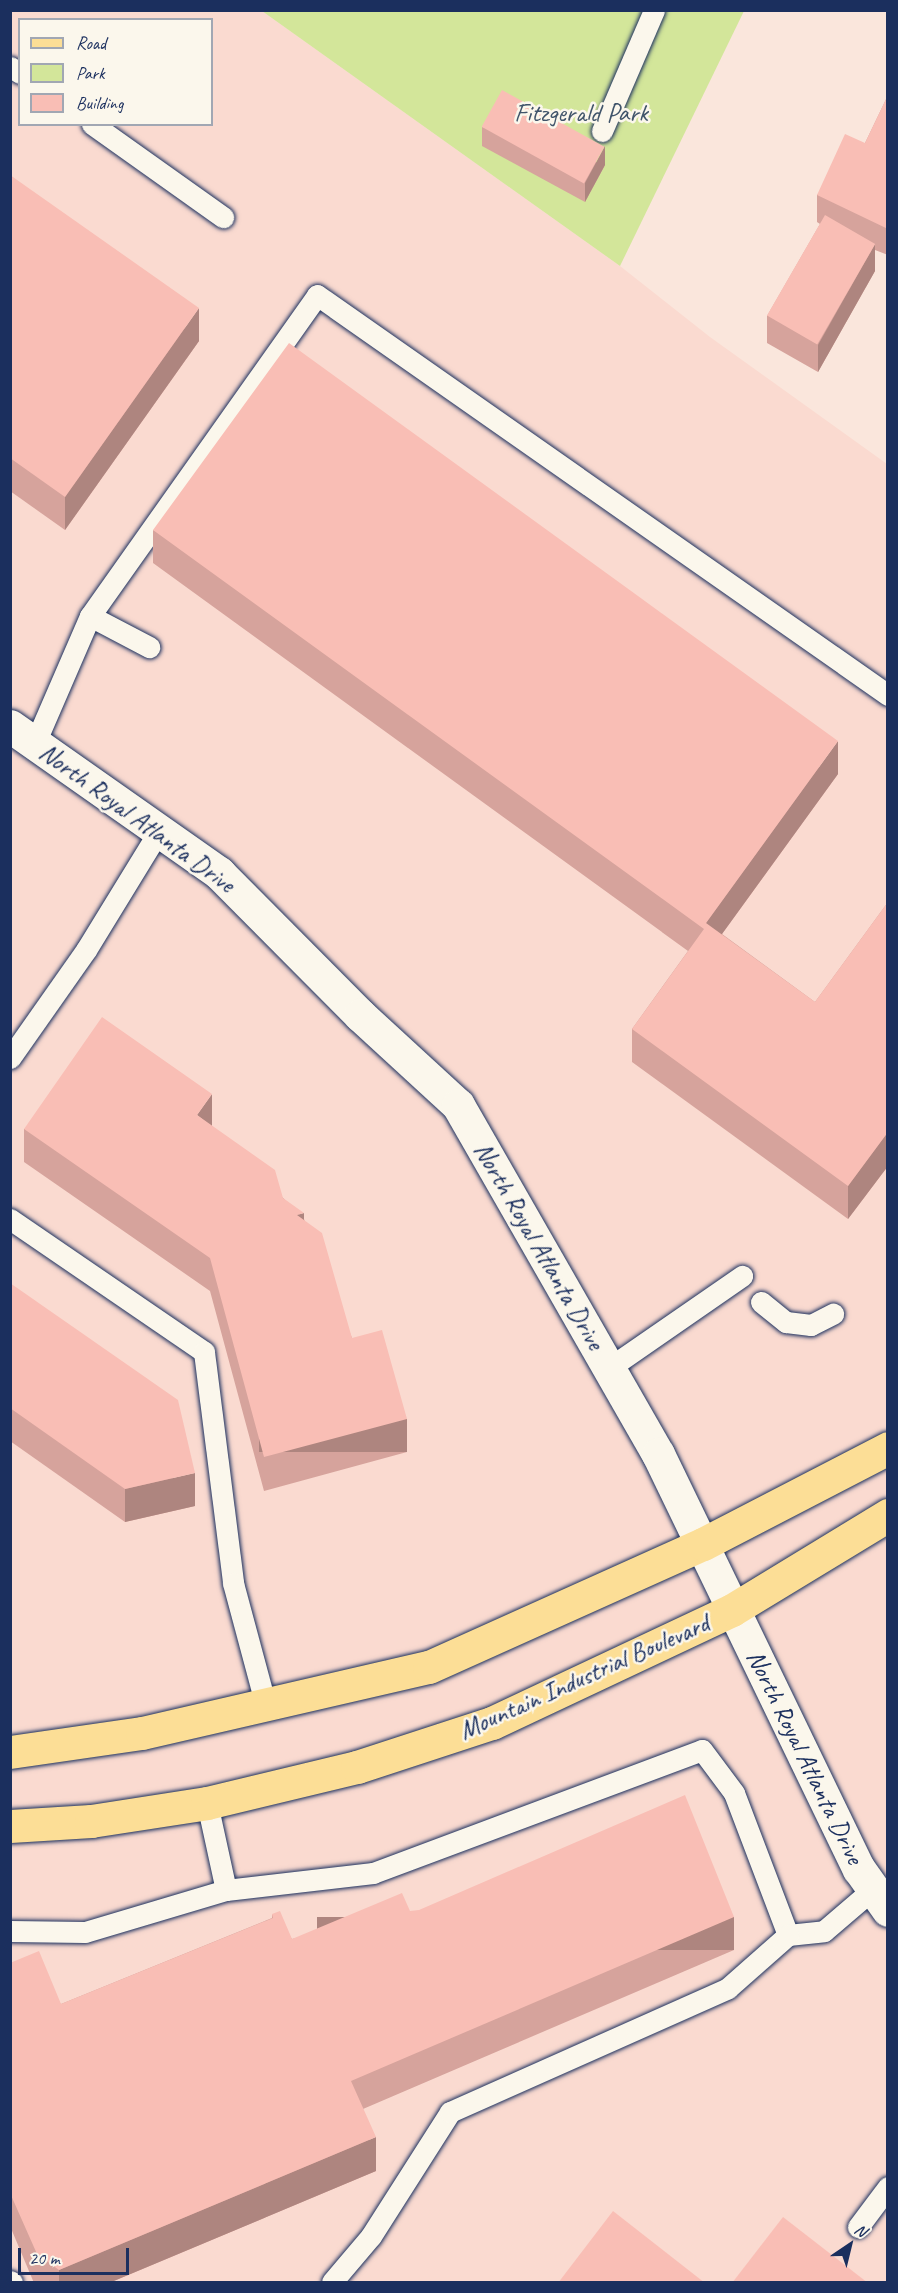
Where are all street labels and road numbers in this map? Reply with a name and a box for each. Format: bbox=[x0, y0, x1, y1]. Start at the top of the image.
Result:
street label: North Royal Atlanta Drive bbox=[33, 736, 241, 900]
street label: North Royal Atlanta Drive bbox=[467, 1137, 611, 1355]
street label: Mountain Industrial Boulevard bbox=[454, 1608, 714, 1746]
street label: North Royal Atlanta Drive bbox=[740, 1645, 870, 1869]

